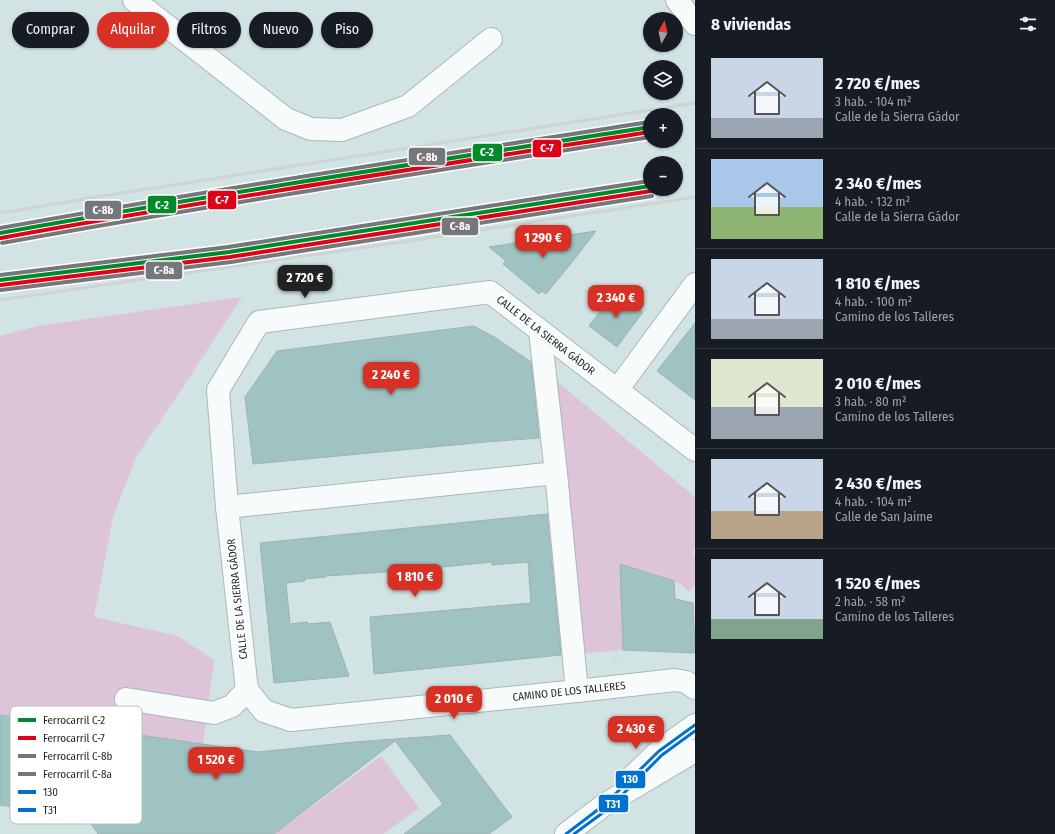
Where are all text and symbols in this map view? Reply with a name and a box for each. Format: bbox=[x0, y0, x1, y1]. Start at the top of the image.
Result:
chip: Comprar bbox=[12, 12, 89, 48]
chip: Alquilar bbox=[97, 12, 169, 48]
chip: Filtros bbox=[177, 12, 241, 48]
chip: Nuevo bbox=[249, 12, 313, 48]
chip: Piso bbox=[321, 12, 373, 48]
north arrow bbox=[643, 12, 683, 52]
map controls bbox=[643, 12, 683, 196]
icon: filters bbox=[1017, 13, 1039, 35]
text: 8 viviendas bbox=[711, 14, 791, 35]
button: layers bbox=[643, 60, 683, 100]
text: 2 720 €/mes bbox=[835, 73, 920, 94]
icon: home bbox=[743, 74, 791, 122]
text: 3 hab. · 104 m² bbox=[835, 94, 911, 109]
button: + bbox=[643, 108, 683, 148]
text: Calle de la Sierra Gádor bbox=[835, 109, 960, 124]
line badge: C-7 bbox=[532, 139, 562, 158]
text: C-7 bbox=[540, 142, 554, 155]
line badge: C-2 bbox=[472, 143, 503, 162]
text: C-2 bbox=[480, 146, 494, 159]
line badge: C-8b bbox=[408, 147, 446, 166]
text: C-8b bbox=[416, 151, 438, 164]
button: − bbox=[643, 156, 683, 196]
text: 2 340 €/mes bbox=[835, 173, 922, 194]
icon: home bbox=[743, 175, 791, 223]
line badge: C-7 bbox=[207, 190, 237, 210]
text: C-7 bbox=[215, 194, 229, 207]
text: 4 hab. · 132 m² bbox=[835, 194, 910, 209]
line badge: C-2 bbox=[147, 195, 177, 214]
text: C-2 bbox=[155, 199, 169, 212]
line badge: C-8b bbox=[84, 200, 122, 220]
text: C-8b bbox=[92, 204, 114, 217]
text: Calle de la Sierra Gádor bbox=[835, 209, 960, 224]
line badge: C-8a bbox=[441, 217, 479, 236]
text: C-8a bbox=[450, 220, 471, 233]
pin: 1 290 € bbox=[506, 225, 580, 259]
text: 1 290 € bbox=[524, 230, 562, 245]
line badge: C-8a bbox=[145, 261, 183, 280]
text: C-8a bbox=[154, 264, 175, 277]
pin: 2 720 € bbox=[268, 265, 342, 299]
text: 2 720 € bbox=[286, 270, 324, 285]
text: 1 810 €/mes bbox=[835, 273, 920, 294]
icon: home bbox=[743, 275, 791, 323]
pin: 2 340 € bbox=[579, 285, 653, 319]
text: 2 340 € bbox=[597, 290, 635, 305]
street label: CALLE DE LA SIERRA GÁDOR bbox=[494, 292, 598, 378]
text: 4 hab. · 100 m² bbox=[835, 294, 912, 309]
text: Camino de los Talleres bbox=[835, 309, 954, 324]
pin: 2 240 € bbox=[354, 362, 428, 396]
text: 2 240 € bbox=[372, 367, 410, 382]
text: 2 010 €/mes bbox=[835, 373, 921, 394]
icon: home bbox=[743, 375, 791, 423]
text: 3 hab. · 80 m² bbox=[835, 394, 907, 409]
text: Camino de los Talleres bbox=[835, 409, 954, 424]
text: 2 430 €/mes bbox=[835, 473, 921, 494]
icon: home bbox=[743, 475, 791, 523]
text: 4 hab. · 104 m² bbox=[835, 494, 912, 509]
text: Calle de San Jaime bbox=[835, 509, 933, 524]
street label: CALLE DE LA SIERRA GÁDOR bbox=[224, 538, 250, 660]
pin: 1 810 € bbox=[378, 564, 452, 598]
text: 1 810 € bbox=[396, 569, 434, 584]
text: 1 520 €/mes bbox=[835, 573, 920, 594]
icon: home bbox=[743, 575, 791, 623]
text: 2 hab. · 58 m² bbox=[835, 594, 906, 609]
text: Camino de los Talleres bbox=[835, 609, 954, 624]
street label: CAMINO DE LOS TALLERES bbox=[512, 679, 627, 704]
pin: 2 010 € bbox=[417, 686, 491, 720]
text: 2 010 € bbox=[435, 691, 473, 706]
legend bbox=[10, 706, 142, 824]
text: Ferrocarril C-2 bbox=[43, 714, 105, 727]
pin: 2 430 € bbox=[599, 716, 673, 750]
text: 2 430 € bbox=[617, 721, 655, 736]
text: Ferrocarril C-7 bbox=[43, 732, 105, 745]
pin: 1 520 € bbox=[179, 747, 253, 781]
text: Ferrocarril C-8b bbox=[43, 750, 112, 763]
text: 1 520 € bbox=[197, 752, 235, 767]
text: Ferrocarril C-8a bbox=[43, 768, 112, 781]
line badge: 130 bbox=[615, 770, 646, 789]
text: 130 bbox=[622, 773, 638, 786]
text: 130 bbox=[43, 786, 58, 799]
line badge: T31 bbox=[598, 794, 629, 813]
text: T31 bbox=[605, 798, 621, 811]
text: T31 bbox=[43, 804, 57, 817]

